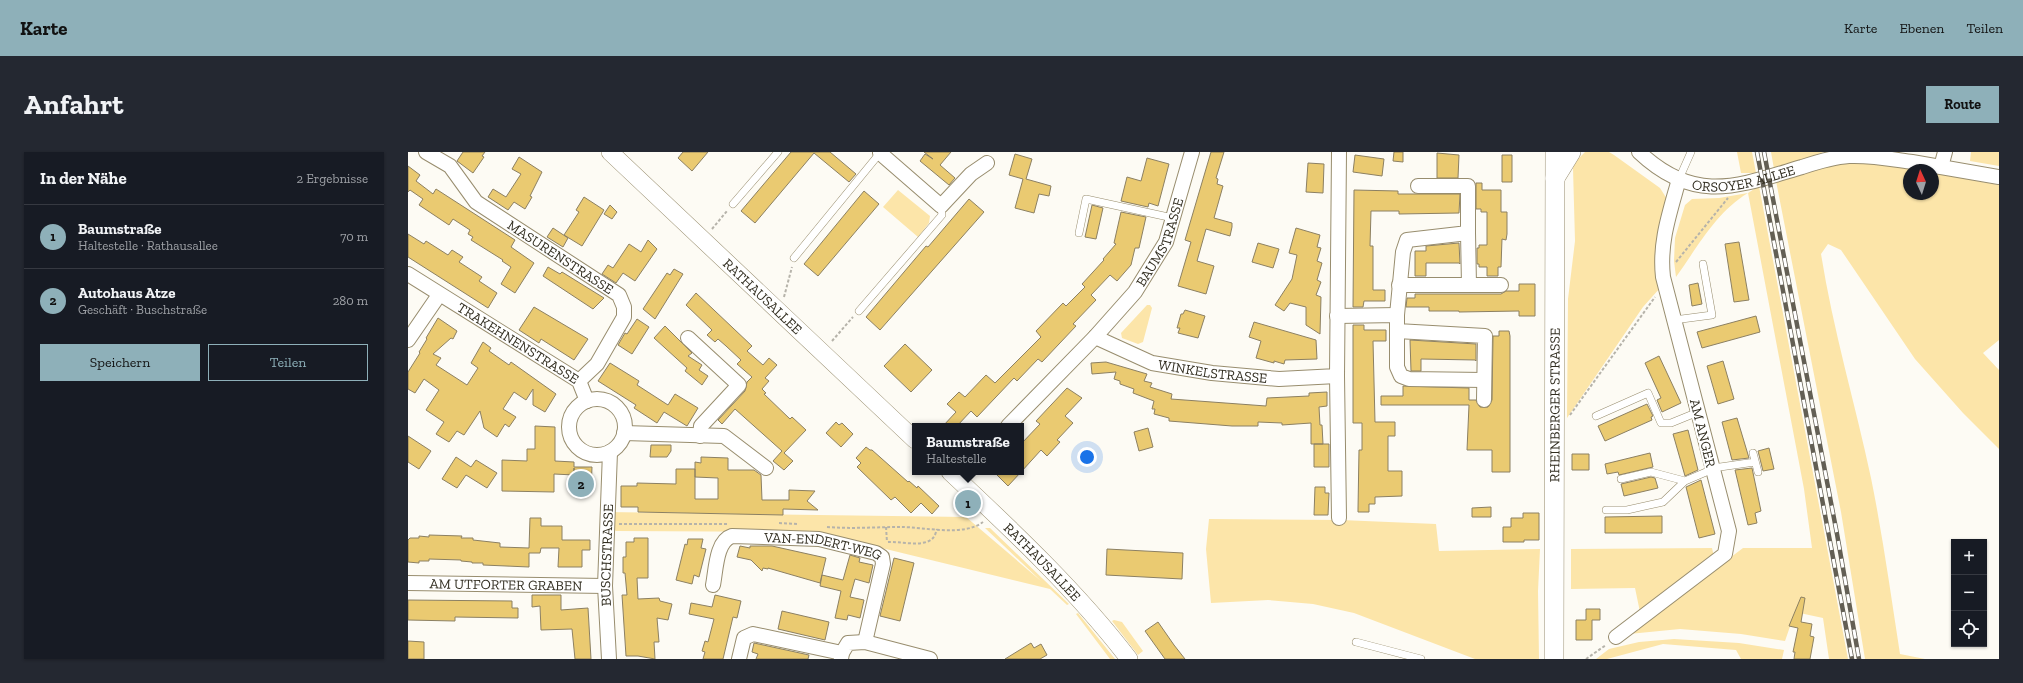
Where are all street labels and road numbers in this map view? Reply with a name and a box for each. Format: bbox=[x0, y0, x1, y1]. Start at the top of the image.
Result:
street label: ORSOYER ALLEE bbox=[1690, 162, 1797, 196]
street label: BAUMSTRASSE bbox=[1133, 196, 1187, 290]
street label: MASURENSTRASSE bbox=[504, 217, 617, 298]
street label: RATHAUSALLEE bbox=[719, 255, 806, 338]
street label: TRAKEHNENSTRASSE bbox=[454, 299, 582, 388]
street label: RHEINBERGER STRASSE bbox=[1546, 328, 1564, 482]
street label: WINKELSTRASSE bbox=[1157, 356, 1268, 387]
street label: AM ANGER bbox=[1686, 397, 1719, 469]
street label: BUSCHSTRASSE bbox=[597, 504, 617, 607]
street label: RATHAUSALLEE bbox=[1000, 520, 1084, 605]
street label: VAN-ENDERT-WEG bbox=[763, 529, 886, 564]
street label: AM UTFORTER GRABEN bbox=[429, 575, 583, 595]

